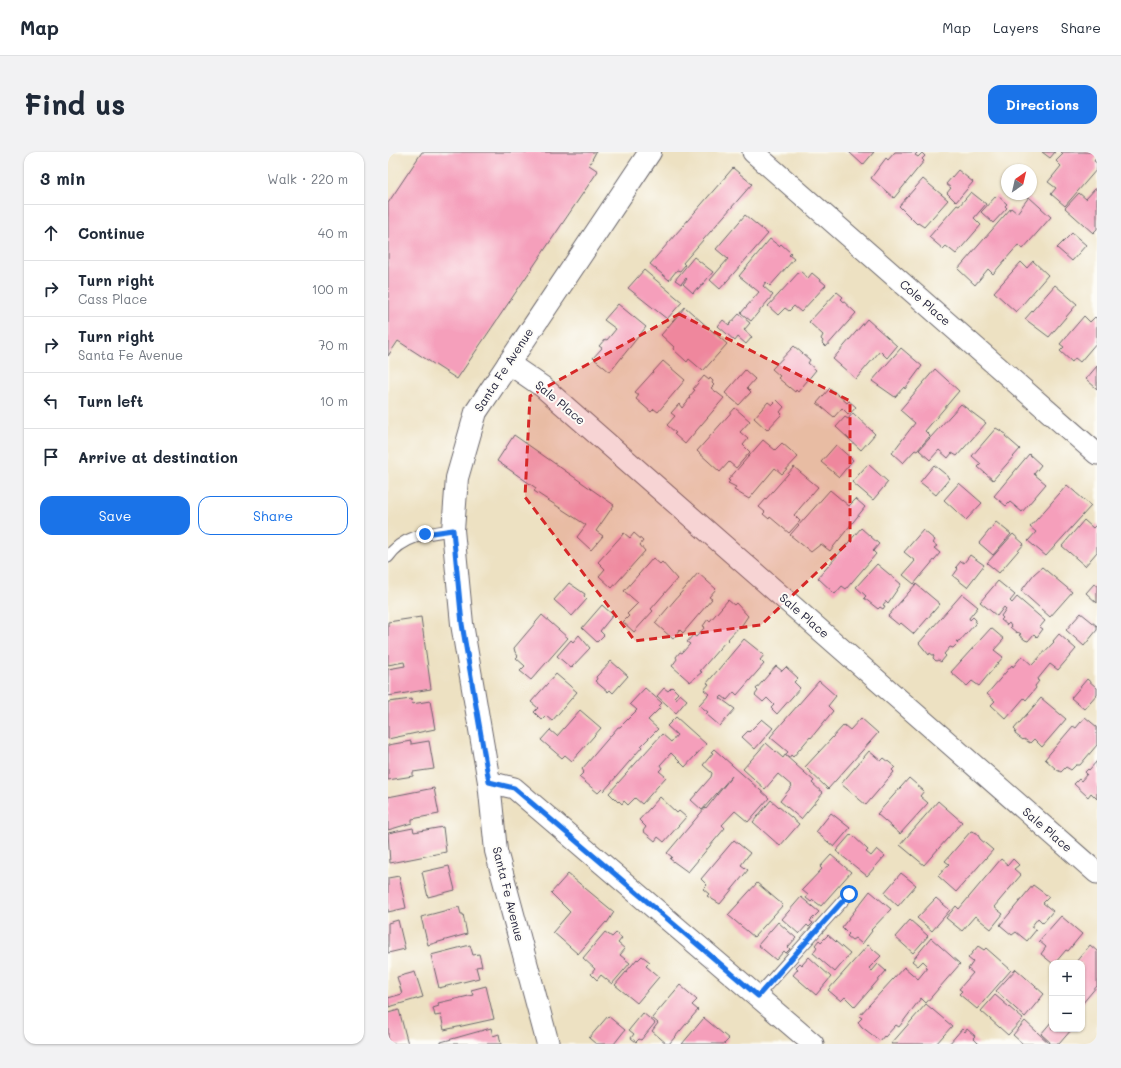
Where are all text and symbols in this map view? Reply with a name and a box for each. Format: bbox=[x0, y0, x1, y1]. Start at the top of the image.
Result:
text: Map bbox=[20, 15, 59, 40]
text: Map bbox=[942, 18, 971, 37]
text: Layers bbox=[993, 18, 1039, 37]
text: Share bbox=[1061, 18, 1101, 37]
button: Directions bbox=[988, 85, 1097, 124]
text: Find us bbox=[24, 86, 125, 122]
north arrow bbox=[1001, 164, 1037, 200]
text: 3 min bbox=[40, 167, 85, 189]
text: Walk · 220 m bbox=[267, 170, 348, 187]
icon: ahead bbox=[40, 222, 62, 244]
text: Continue bbox=[78, 223, 145, 243]
text: 40 m bbox=[318, 224, 348, 241]
text: Turn right bbox=[78, 270, 155, 290]
street label: Cole Place bbox=[897, 276, 954, 329]
icon: right bbox=[40, 278, 62, 300]
text: 100 m bbox=[312, 280, 348, 297]
text: Cass Place bbox=[78, 290, 147, 307]
street label: Santa Fe Avenue bbox=[470, 324, 536, 414]
text: Turn right bbox=[78, 326, 155, 346]
icon: right bbox=[40, 334, 62, 356]
text: 70 m bbox=[318, 336, 348, 353]
text: Santa Fe Avenue bbox=[78, 346, 183, 363]
street label: Sale Place bbox=[532, 377, 589, 428]
icon: left bbox=[40, 390, 62, 412]
text: Turn left bbox=[78, 391, 143, 411]
text: 10 m bbox=[320, 392, 348, 409]
icon: arrive bbox=[40, 446, 62, 468]
text: Arrive at destination bbox=[78, 447, 238, 467]
button: Save bbox=[40, 496, 190, 535]
button: Share bbox=[198, 496, 348, 535]
route end bbox=[416, 525, 434, 543]
street label: Sale Place bbox=[776, 589, 833, 641]
street label: Sale Place bbox=[1019, 803, 1076, 855]
street label: Santa Fe Avenue bbox=[489, 845, 528, 943]
route start bbox=[840, 885, 858, 903]
map controls bbox=[1049, 960, 1085, 1032]
button: + bbox=[1049, 960, 1085, 996]
button: − bbox=[1049, 996, 1085, 1032]

